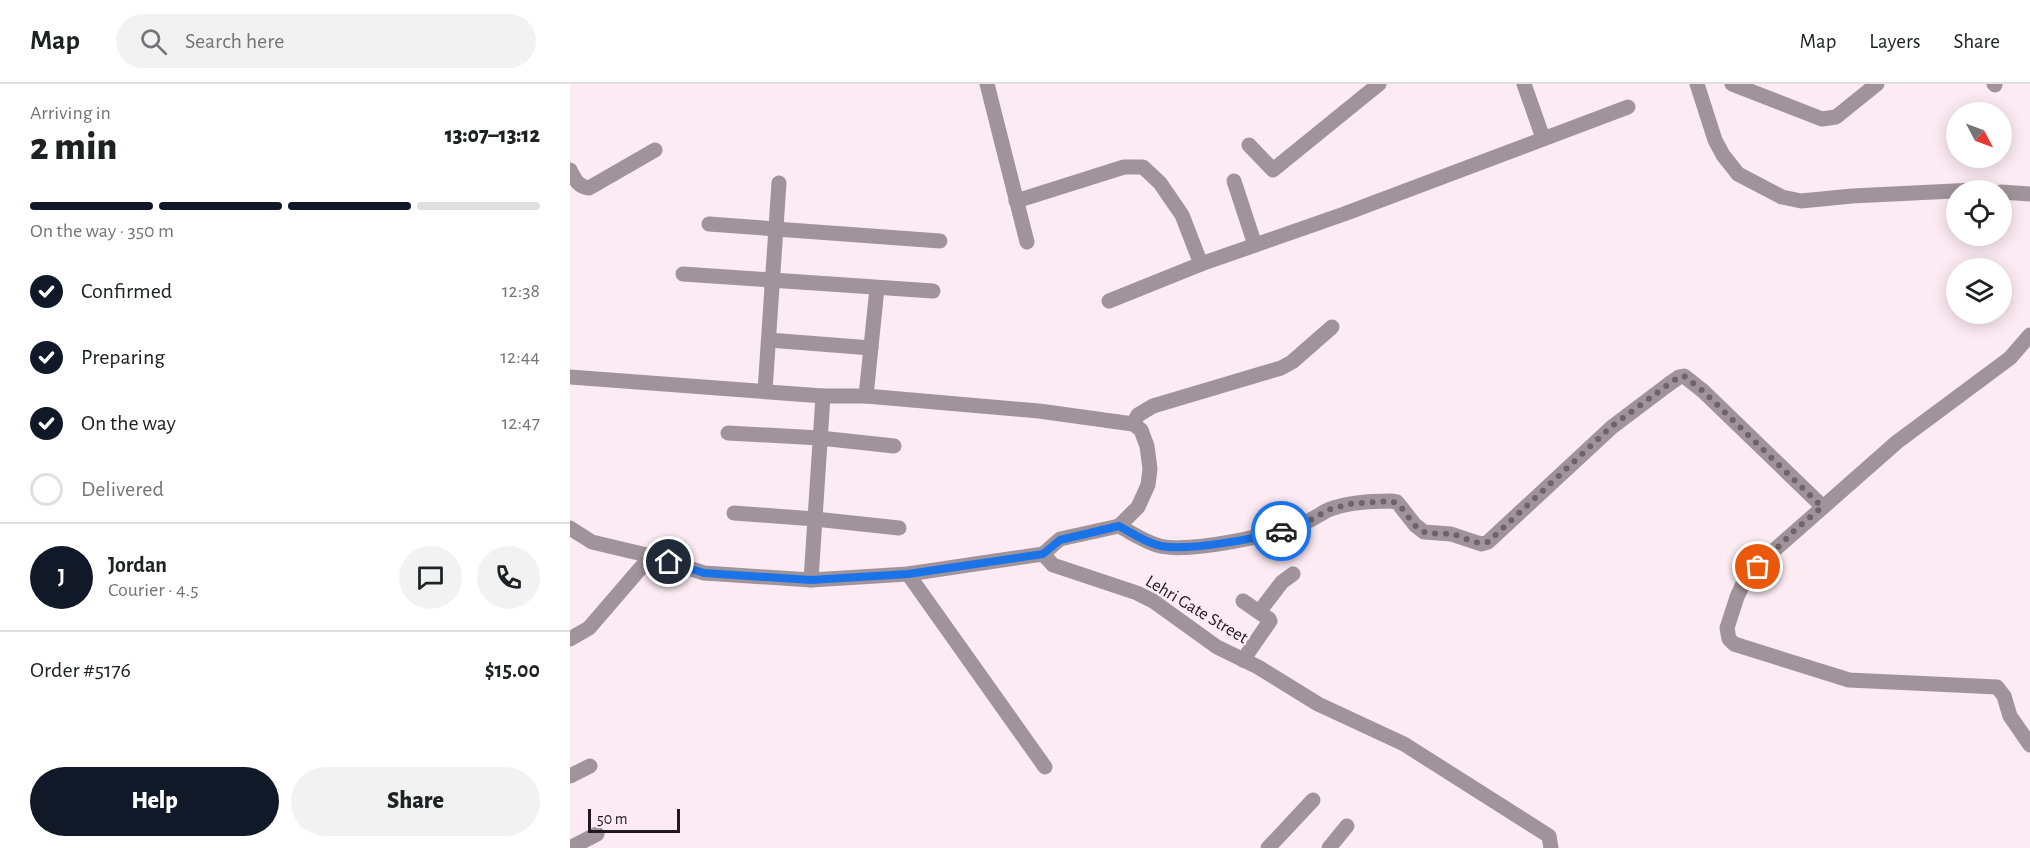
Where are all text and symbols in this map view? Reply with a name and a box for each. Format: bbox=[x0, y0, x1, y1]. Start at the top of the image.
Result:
search box bbox=[116, 14, 536, 68]
icon: search bbox=[137, 25, 170, 58]
text: Map bbox=[30, 27, 80, 55]
text: Search here bbox=[185, 30, 284, 52]
text: Map bbox=[1800, 31, 1836, 52]
text: Layers bbox=[1869, 31, 1920, 52]
text: Share bbox=[1953, 31, 2000, 52]
north arrow bbox=[1946, 102, 2012, 168]
map controls bbox=[1946, 102, 2012, 324]
text: Arriving in bbox=[30, 103, 111, 123]
text: 13:07–13:12 bbox=[445, 124, 540, 146]
text: 2 min bbox=[30, 128, 117, 167]
button: locate bbox=[1946, 180, 2012, 246]
text: On the way · 350 m bbox=[30, 221, 174, 241]
button: layers bbox=[1946, 258, 2012, 324]
icon: check bbox=[30, 275, 63, 308]
text: Confirmed bbox=[81, 280, 172, 302]
text: 12:38 bbox=[502, 281, 540, 301]
icon: check bbox=[30, 341, 63, 374]
text: Preparing bbox=[81, 346, 165, 368]
text: 12:44 bbox=[500, 347, 540, 367]
icon: check bbox=[30, 407, 63, 440]
text: On the way bbox=[81, 412, 176, 434]
text: 12:47 bbox=[501, 413, 540, 433]
text: Delivered bbox=[81, 478, 164, 500]
courier bbox=[1251, 501, 1311, 561]
icon: car bbox=[1265, 515, 1298, 548]
pin bbox=[643, 536, 694, 587]
pin bbox=[1732, 541, 1783, 592]
icon: home bbox=[652, 545, 685, 578]
button: chat bbox=[399, 546, 462, 609]
button: phone bbox=[477, 546, 540, 609]
icon: bag bbox=[1741, 550, 1774, 583]
text: Jordan bbox=[108, 554, 167, 576]
text: J bbox=[58, 566, 65, 588]
street label: Lehri Gate Street bbox=[1142, 572, 1251, 648]
text: Courier · 4.5 bbox=[108, 580, 199, 600]
text: Order #5176 bbox=[30, 659, 131, 681]
text: $15.00 bbox=[485, 659, 540, 681]
button: Help bbox=[30, 767, 279, 836]
button: Share bbox=[291, 767, 540, 836]
scale bar bbox=[588, 806, 680, 834]
text: 50 m bbox=[597, 811, 628, 827]

